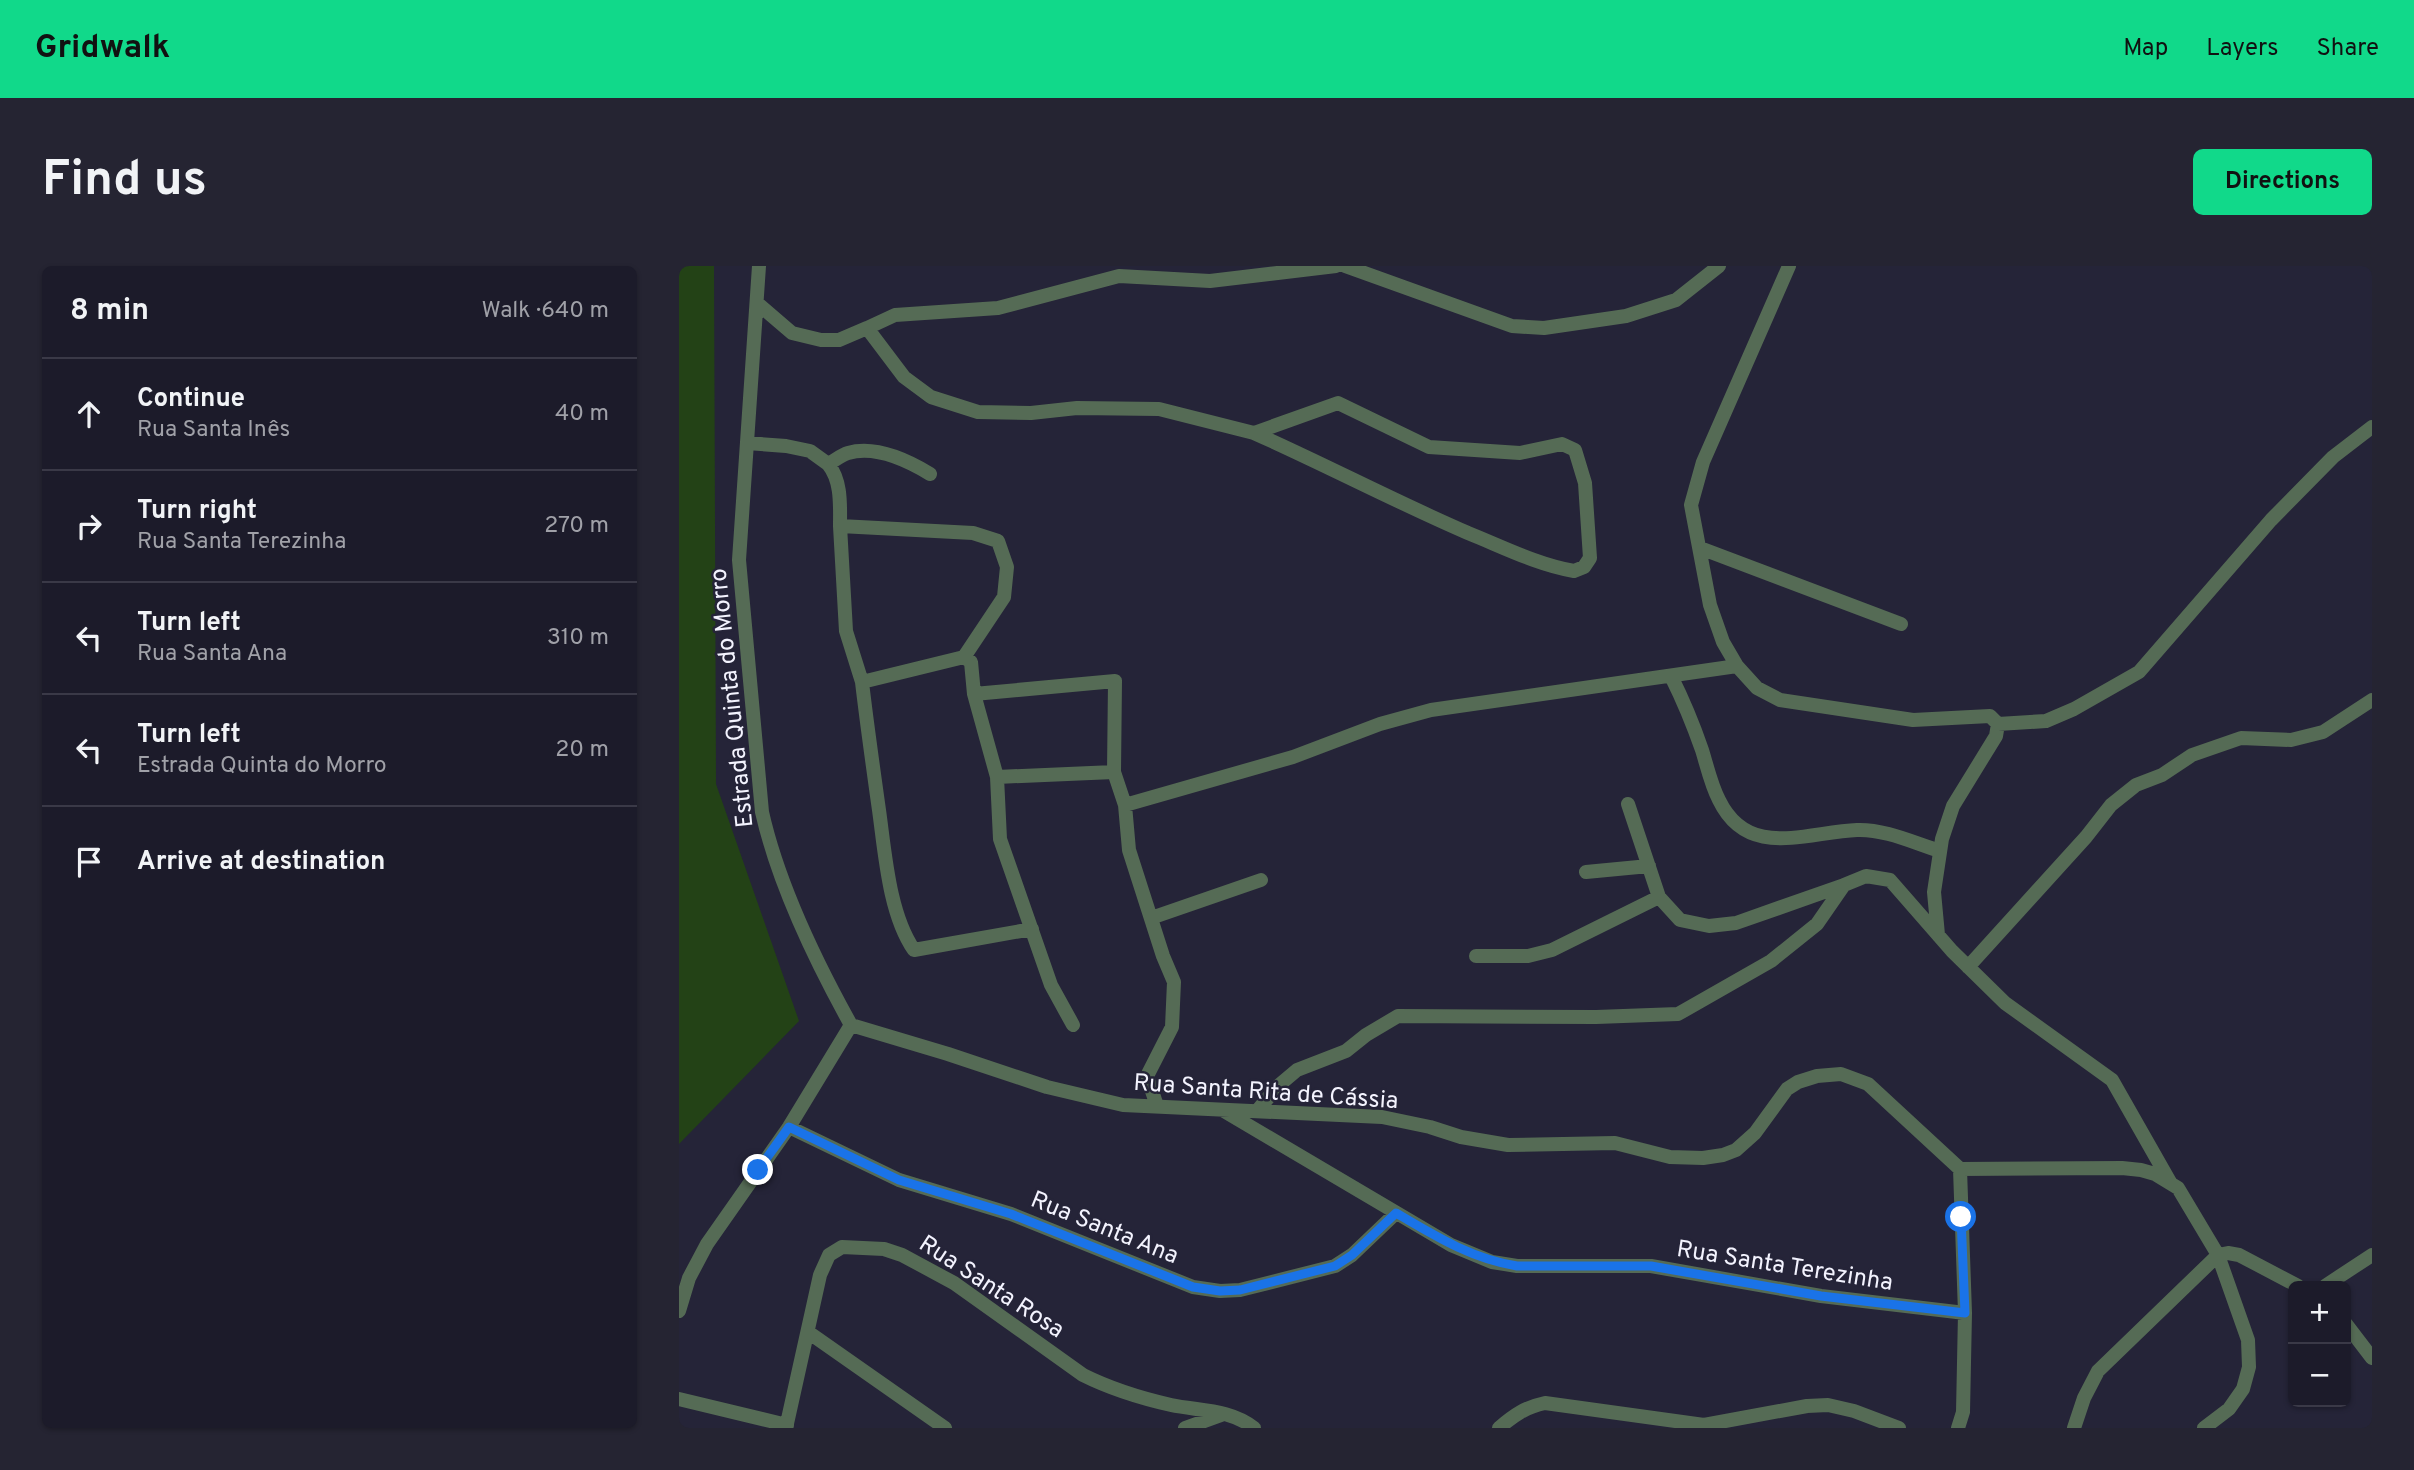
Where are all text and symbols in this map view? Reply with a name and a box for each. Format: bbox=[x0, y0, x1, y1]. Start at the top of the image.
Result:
text: Gridwalk bbox=[35, 28, 170, 70]
text: Map bbox=[2123, 34, 2168, 64]
text: Layers bbox=[2206, 34, 2278, 64]
text: Share bbox=[2316, 34, 2379, 64]
button: Directions bbox=[2193, 149, 2372, 215]
text: Find us bbox=[42, 151, 207, 213]
text: 8 min bbox=[70, 293, 149, 330]
text: Walk · 640 m bbox=[481, 297, 609, 326]
text: Continue bbox=[137, 383, 245, 416]
icon: ahead bbox=[70, 395, 108, 433]
text: 40 m bbox=[555, 400, 609, 429]
text: Rua Santa Inês bbox=[137, 416, 290, 445]
text: Turn right bbox=[137, 495, 257, 528]
icon: right bbox=[70, 507, 108, 545]
text: 270 m bbox=[544, 512, 609, 541]
text: Rua Santa Terezinha bbox=[137, 528, 346, 557]
street label: Estrada Quinta do Morro bbox=[704, 567, 762, 829]
text: Turn left bbox=[137, 607, 241, 640]
icon: left bbox=[70, 619, 108, 657]
text: 310 m bbox=[547, 624, 609, 653]
text: Rua Santa Ana bbox=[137, 640, 287, 669]
text: Turn left bbox=[137, 719, 241, 752]
icon: left bbox=[70, 731, 108, 769]
text: 20 m bbox=[555, 736, 609, 765]
text: Estrada Quinta do Morro bbox=[137, 752, 387, 781]
icon: arrive bbox=[70, 843, 108, 881]
text: Arrive at destination bbox=[137, 846, 385, 879]
street label: Rua Santa Rita de Cássia bbox=[1132, 1069, 1399, 1117]
route end bbox=[742, 1154, 773, 1185]
street label: Rua Santa Ana bbox=[1026, 1186, 1183, 1272]
route start bbox=[1945, 1201, 1976, 1232]
street label: Rua Santa Rosa bbox=[913, 1230, 1069, 1346]
street label: Rua Santa Terezinha bbox=[1674, 1235, 1895, 1299]
map controls bbox=[2288, 1281, 2351, 1407]
button: + bbox=[2288, 1281, 2351, 1344]
button: − bbox=[2288, 1344, 2351, 1407]

